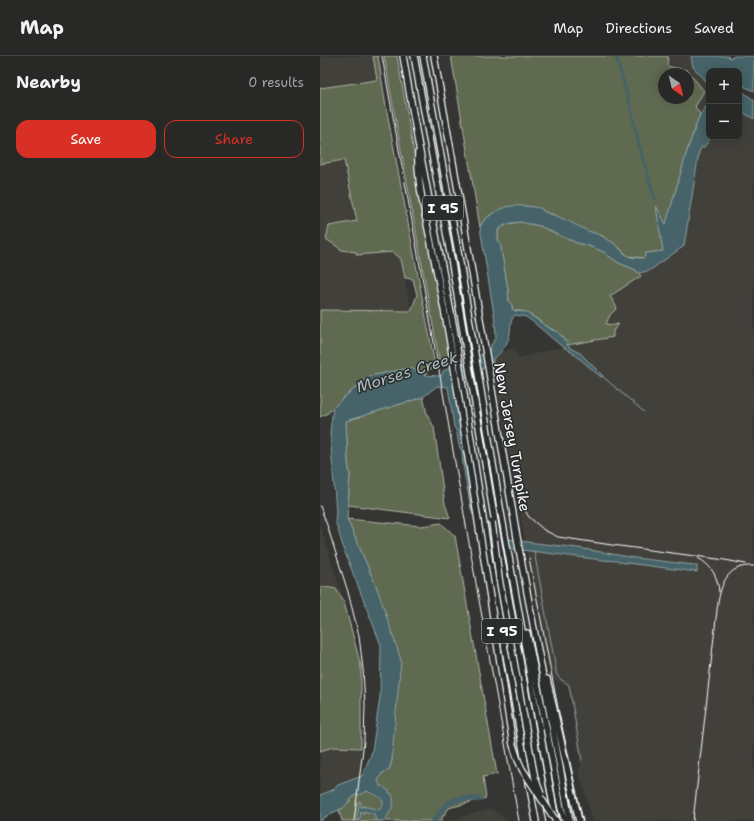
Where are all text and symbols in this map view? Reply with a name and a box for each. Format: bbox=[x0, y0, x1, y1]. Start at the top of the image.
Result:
text: Map bbox=[20, 15, 64, 40]
text: Map bbox=[554, 19, 584, 37]
text: Directions bbox=[606, 19, 672, 37]
text: Saved bbox=[694, 19, 734, 37]
north arrow bbox=[658, 68, 694, 104]
map controls bbox=[706, 68, 742, 140]
button: + bbox=[706, 68, 742, 104]
text: Nearby bbox=[16, 71, 81, 93]
text: 0 results bbox=[248, 74, 304, 91]
button: − bbox=[706, 104, 742, 140]
button: Save bbox=[16, 120, 156, 158]
button: Share bbox=[164, 120, 304, 158]
road number: I 95 bbox=[423, 196, 463, 220]
water label: Morses Creek bbox=[353, 347, 461, 397]
street label: New Jersey Turnpike bbox=[489, 361, 535, 513]
road number: I 95 bbox=[482, 619, 522, 643]

